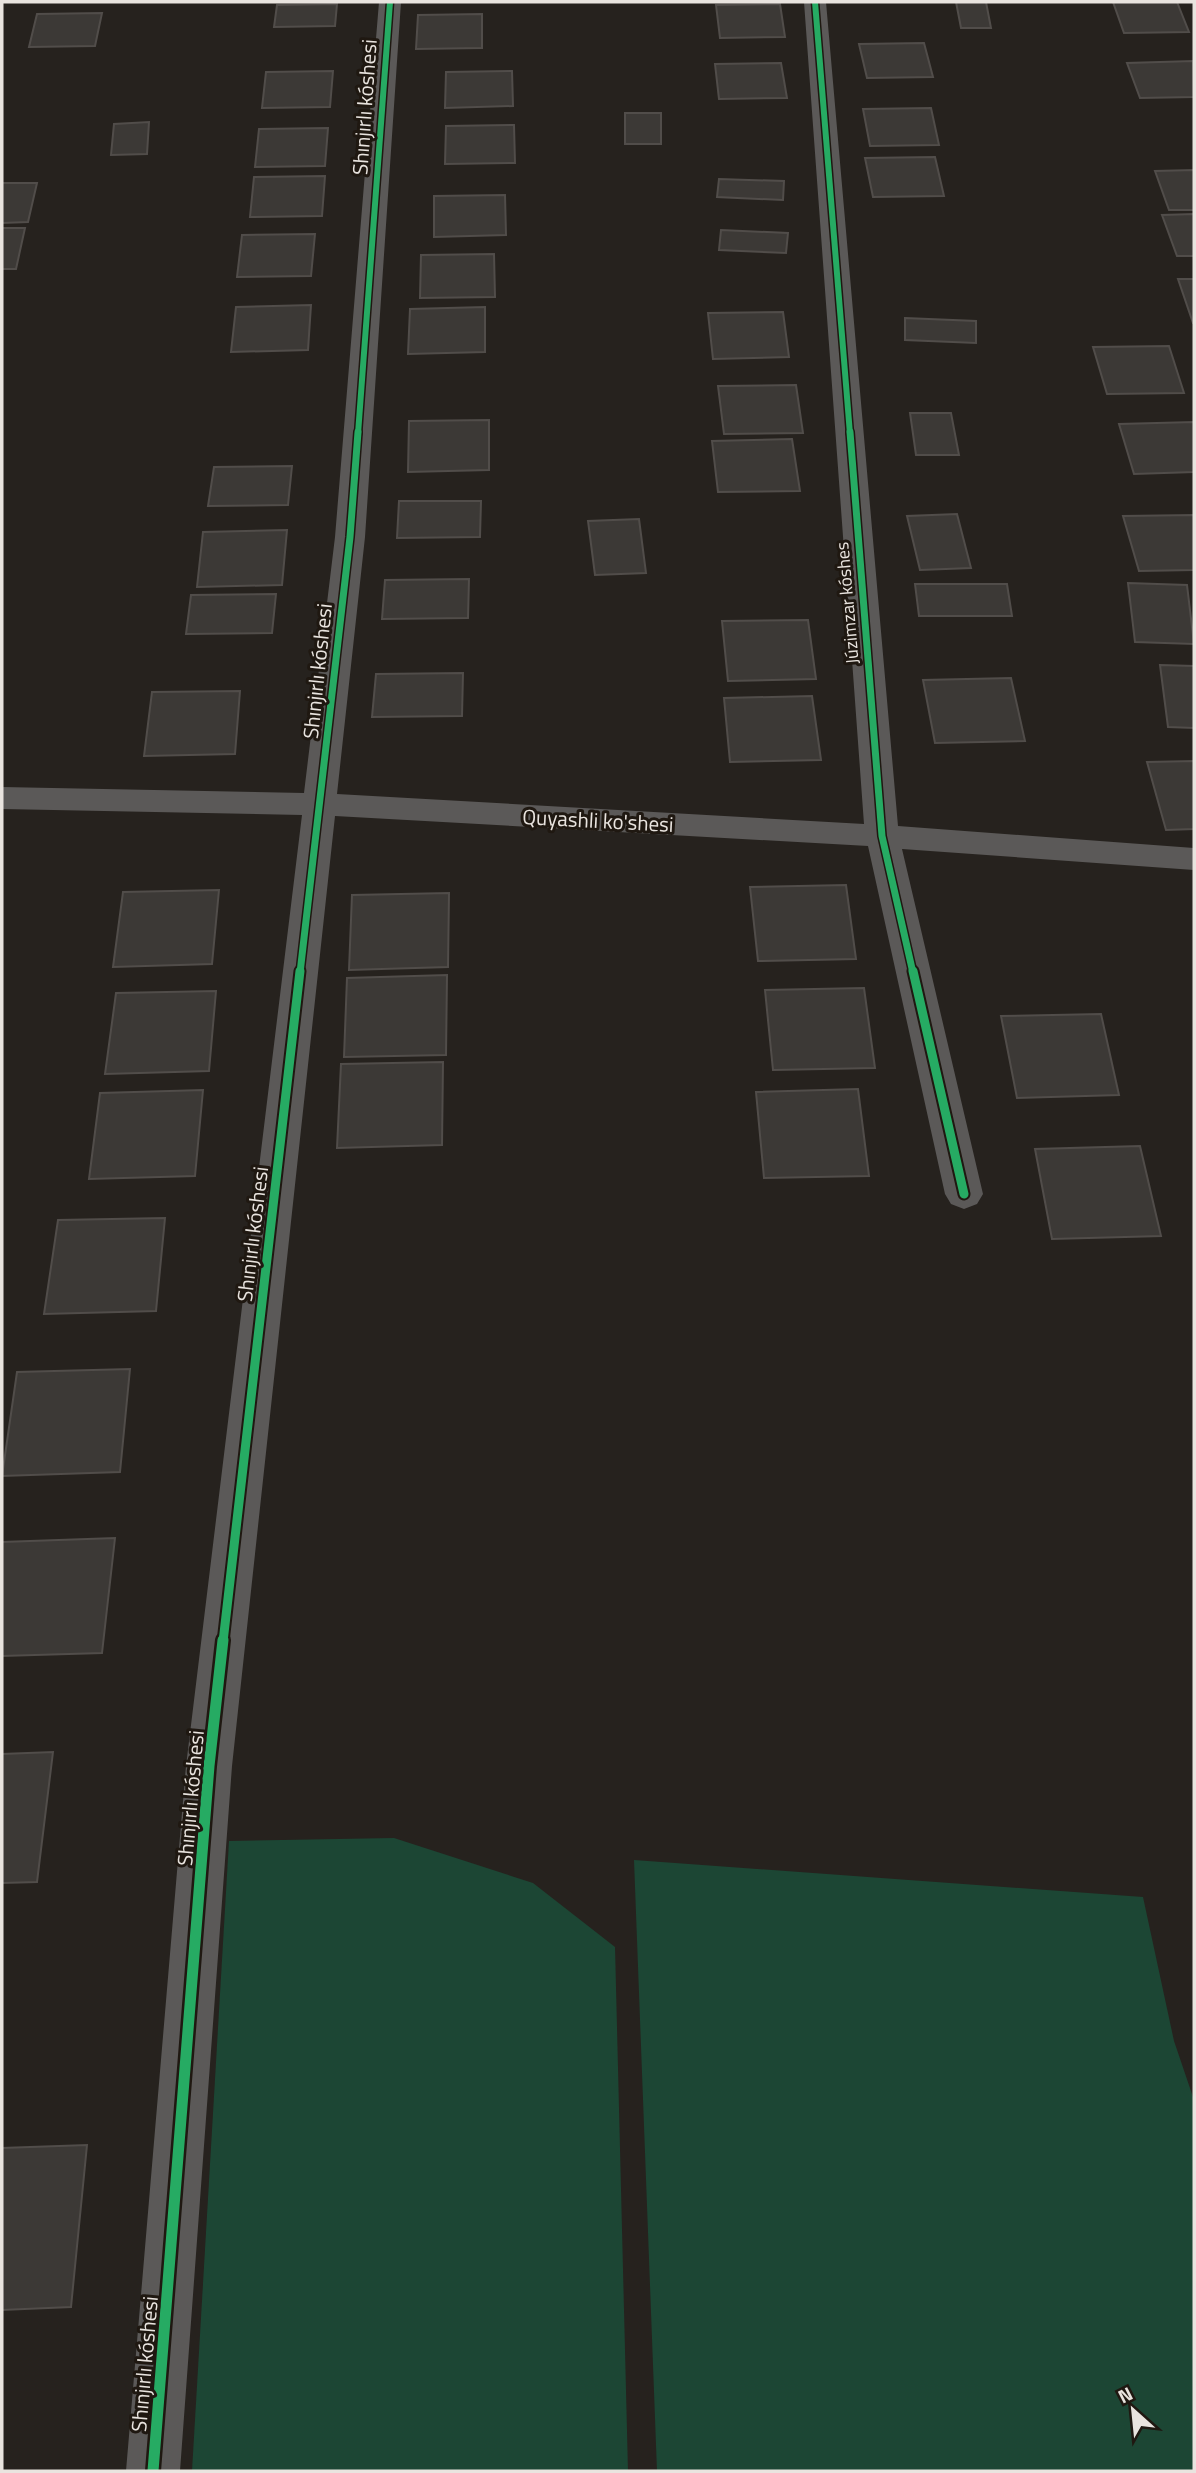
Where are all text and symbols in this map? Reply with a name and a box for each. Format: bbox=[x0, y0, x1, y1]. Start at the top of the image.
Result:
street label: Shınjırlı kóshesi bbox=[343, 38, 385, 176]
street label: Júzimzar kóshes bbox=[828, 541, 866, 665]
street label: Shınjırlı kóshesi bbox=[294, 602, 340, 740]
street label: Quyashli ko'shesi bbox=[522, 800, 674, 840]
street label: Shınjırlı kóshesi bbox=[228, 1165, 276, 1303]
street label: Shınjırlı kóshesi bbox=[168, 1729, 212, 1867]
street label: Shınjırlı kóshesi bbox=[122, 2295, 166, 2433]
north arrow bbox=[1098, 2375, 1168, 2445]
text: N bbox=[1113, 2378, 1138, 2410]

